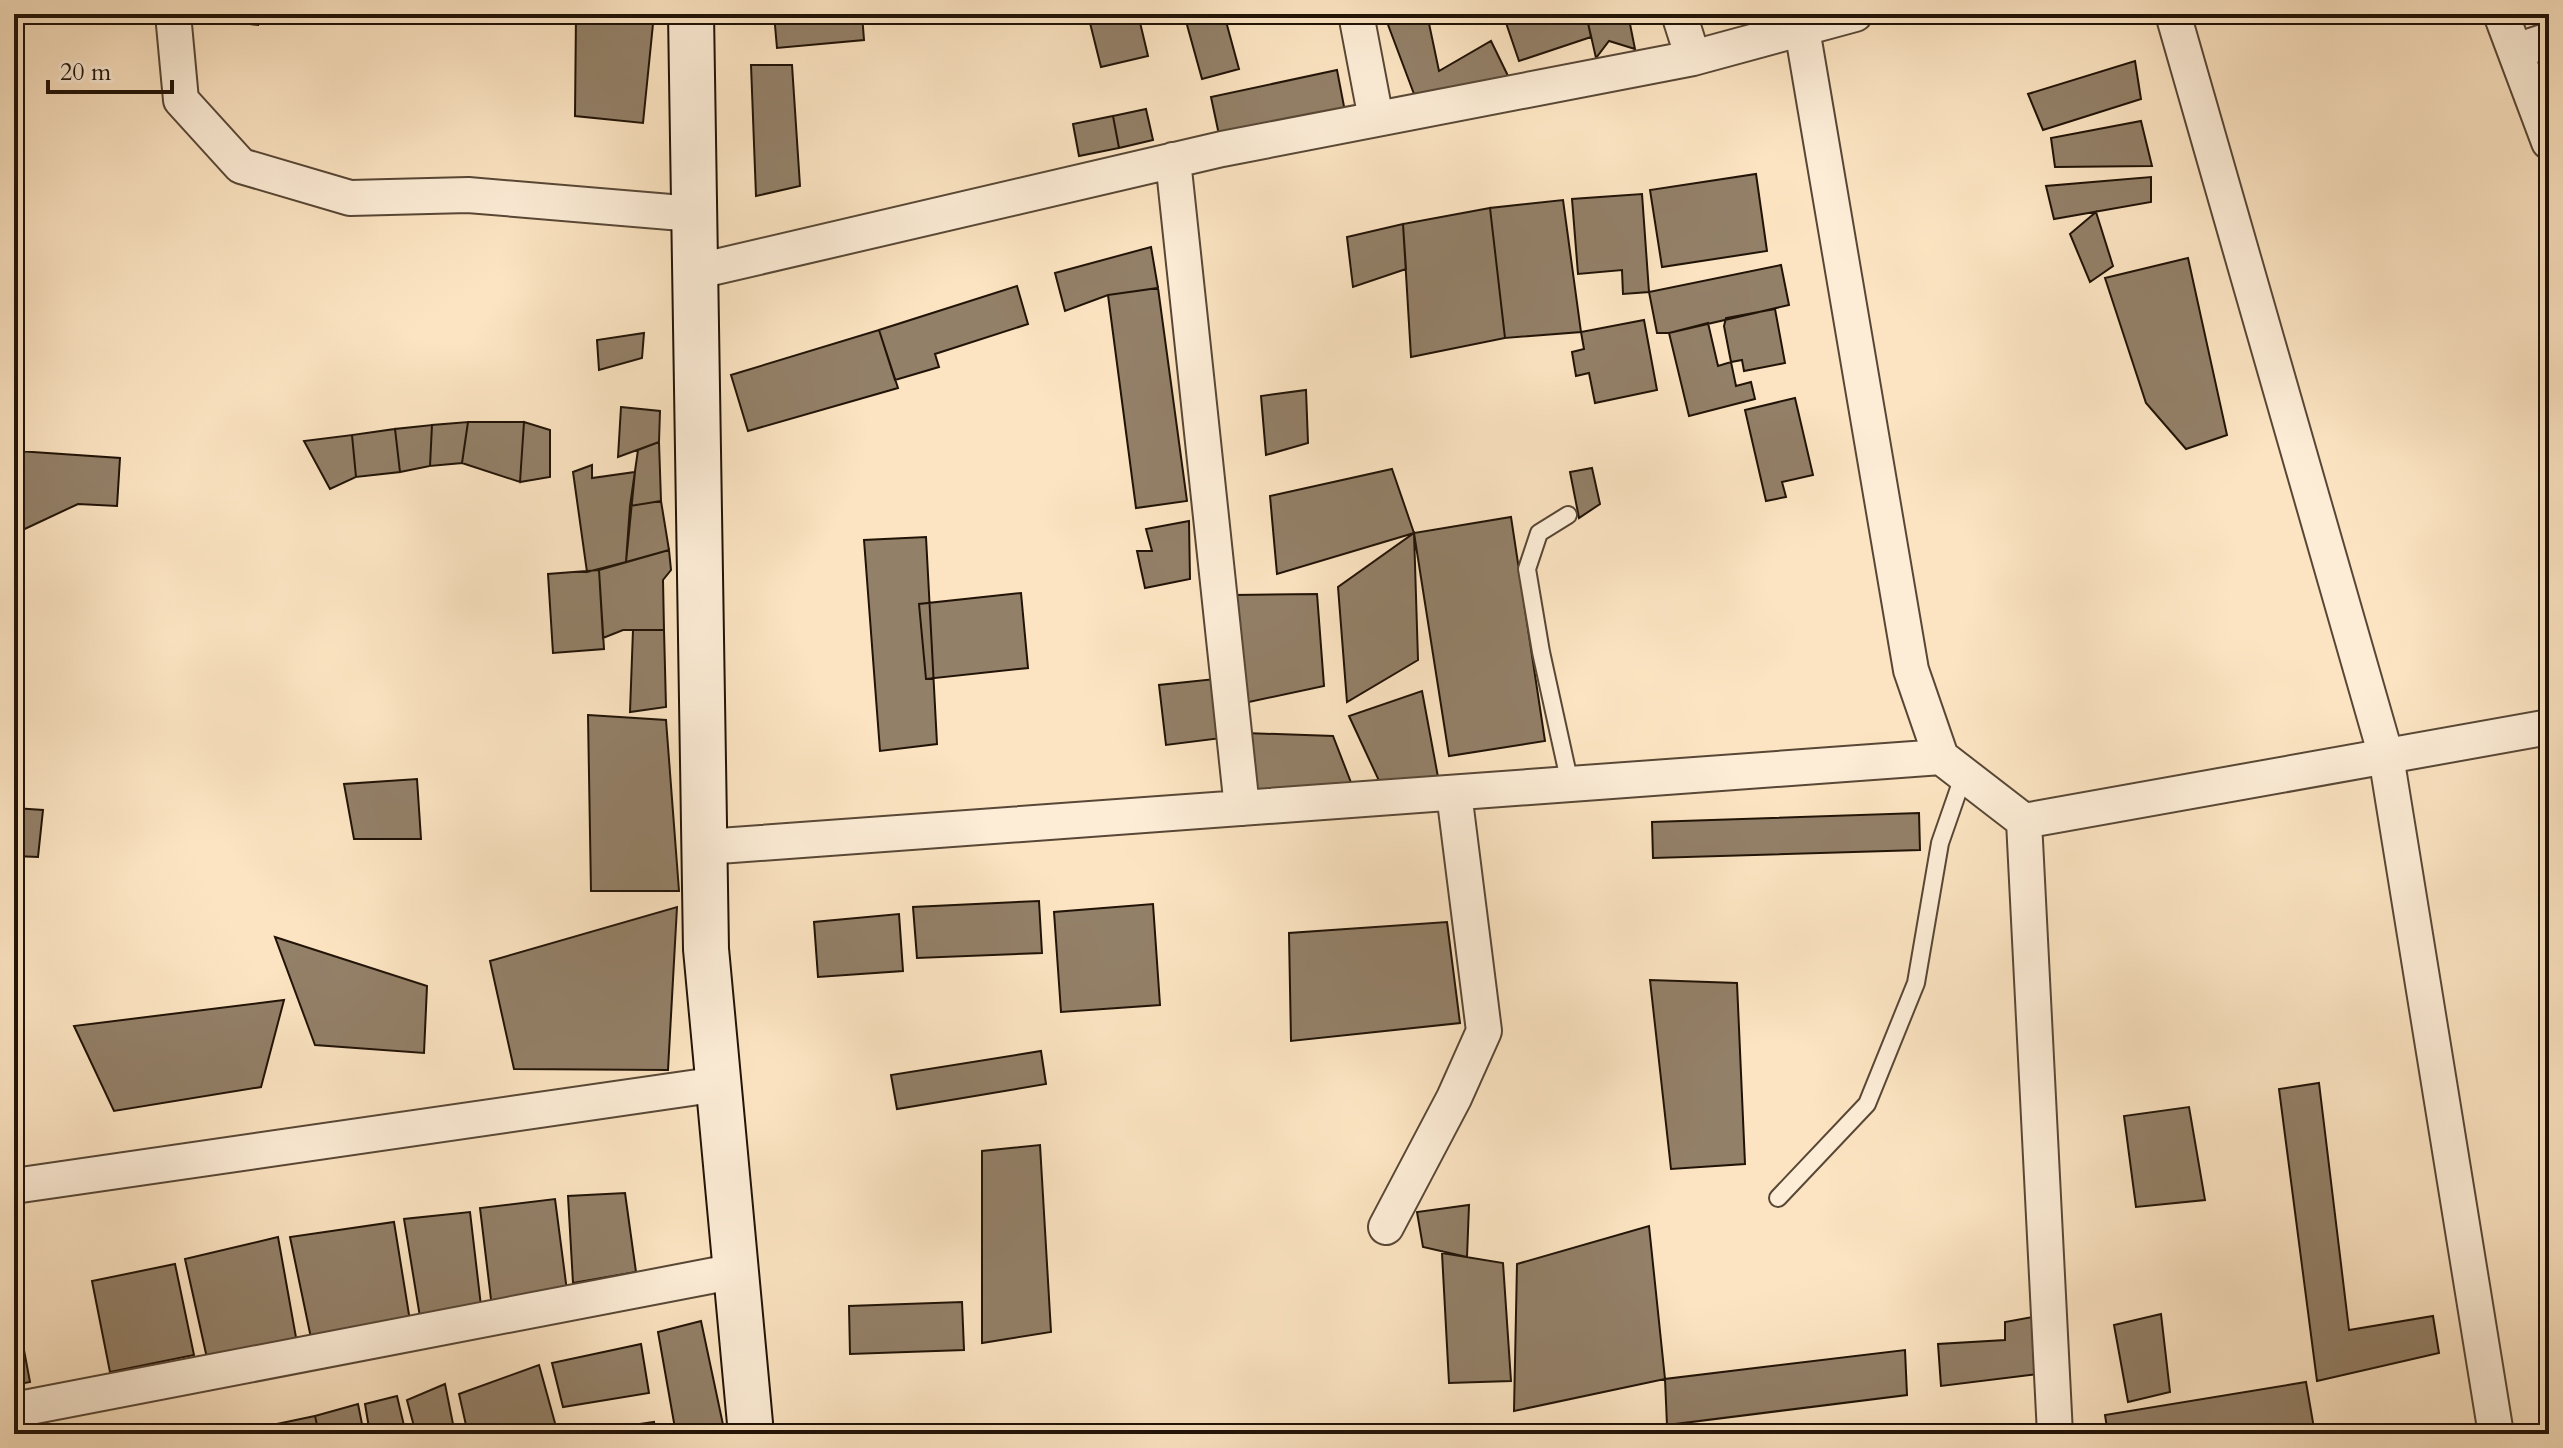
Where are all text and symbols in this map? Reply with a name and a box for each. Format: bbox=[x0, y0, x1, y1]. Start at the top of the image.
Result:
scale bar bbox=[48, 44, 172, 94]
text: 20 m bbox=[60, 56, 112, 89]

